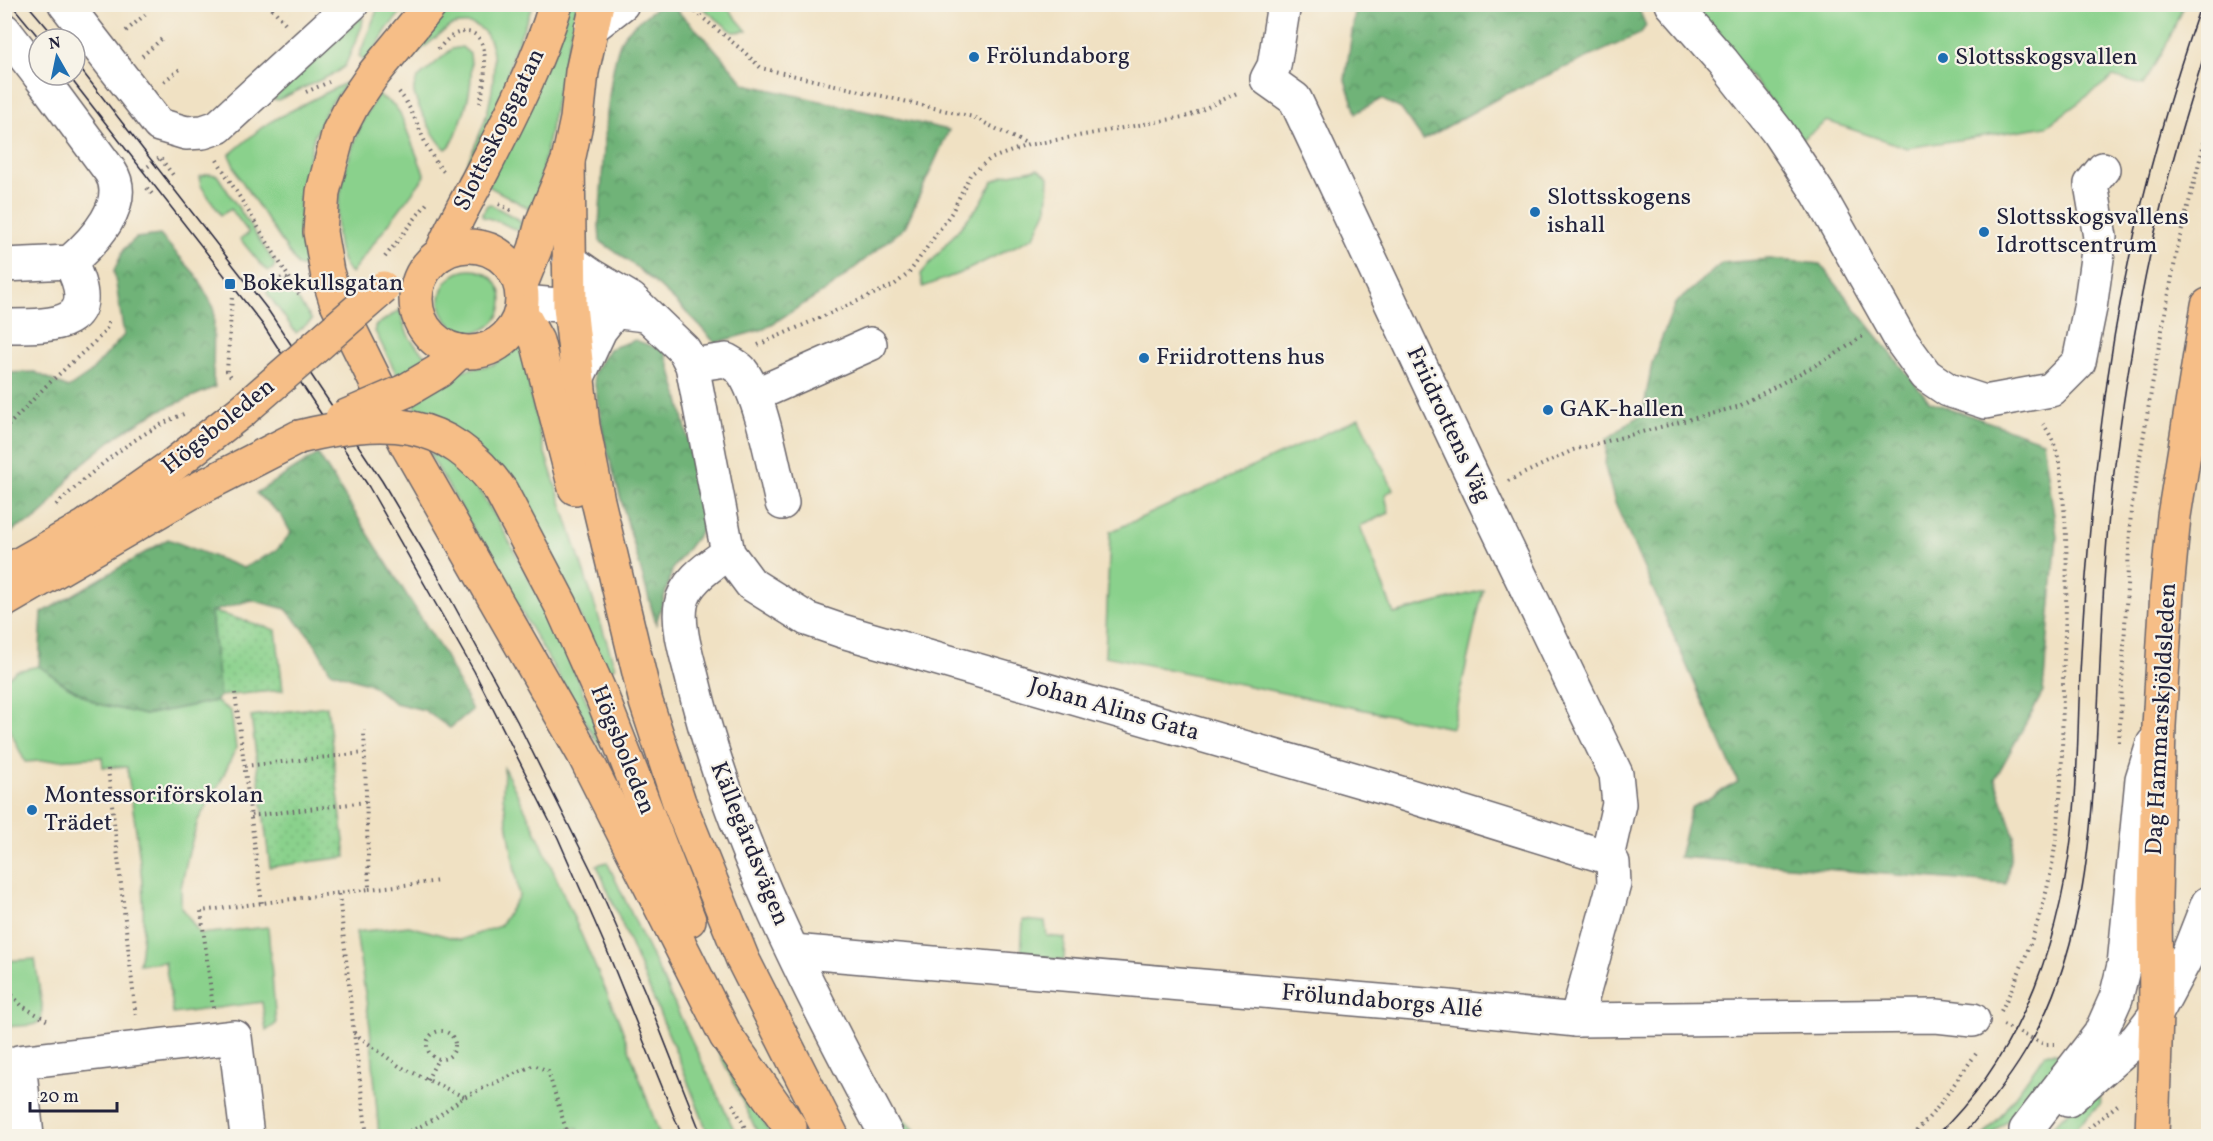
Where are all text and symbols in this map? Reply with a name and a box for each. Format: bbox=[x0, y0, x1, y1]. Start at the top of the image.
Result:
north arrow bbox=[27, 27, 87, 87]
text: N bbox=[48, 32, 63, 56]
place label: Frölundaborg bbox=[986, 40, 1130, 74]
place label: Slottsskogsvallen bbox=[1955, 41, 2138, 75]
street label: Slottsskogsgatan bbox=[446, 43, 554, 217]
marker: Frölundaborg bbox=[967, 50, 981, 64]
marker: Slottsskogsvallen bbox=[1936, 51, 1950, 65]
place label: Slottsskogens ishall bbox=[1547, 181, 1691, 243]
place label: Slottsskogsvallens Idrottscentrum bbox=[1996, 201, 2189, 263]
marker: Slottsskogens ishall bbox=[1528, 205, 1542, 219]
marker: Slottsskogsvallens Idrottscentrum bbox=[1977, 225, 1991, 239]
place label: Bokekullsgatan bbox=[242, 267, 403, 301]
marker: Bokekullsgatan bbox=[223, 277, 237, 291]
place label: Friidrottens hus bbox=[1156, 341, 1325, 375]
street label: Friidrottens Väg bbox=[1397, 341, 1499, 509]
marker: Friidrottens hus bbox=[1137, 351, 1151, 365]
street label: Högsboleden bbox=[155, 371, 283, 483]
place label: GAK-hallen bbox=[1560, 393, 1684, 427]
marker: GAK-hallen bbox=[1541, 403, 1555, 417]
street label: Dag Hammarskjöldsleden bbox=[2138, 582, 2186, 856]
street label: Johan Alins Gata bbox=[1025, 669, 1203, 751]
street label: Högsboleden bbox=[581, 680, 663, 820]
street label: Källegårdsvägen bbox=[701, 757, 797, 931]
place label: Montessoriförskolan Trädet bbox=[44, 779, 264, 841]
marker: Montessoriförskolan Trädet bbox=[25, 803, 39, 817]
street label: Frölundaborgs Allé bbox=[1280, 976, 1484, 1028]
scale bar bbox=[30, 1075, 117, 1113]
text: 20 m bbox=[39, 1085, 79, 1110]

